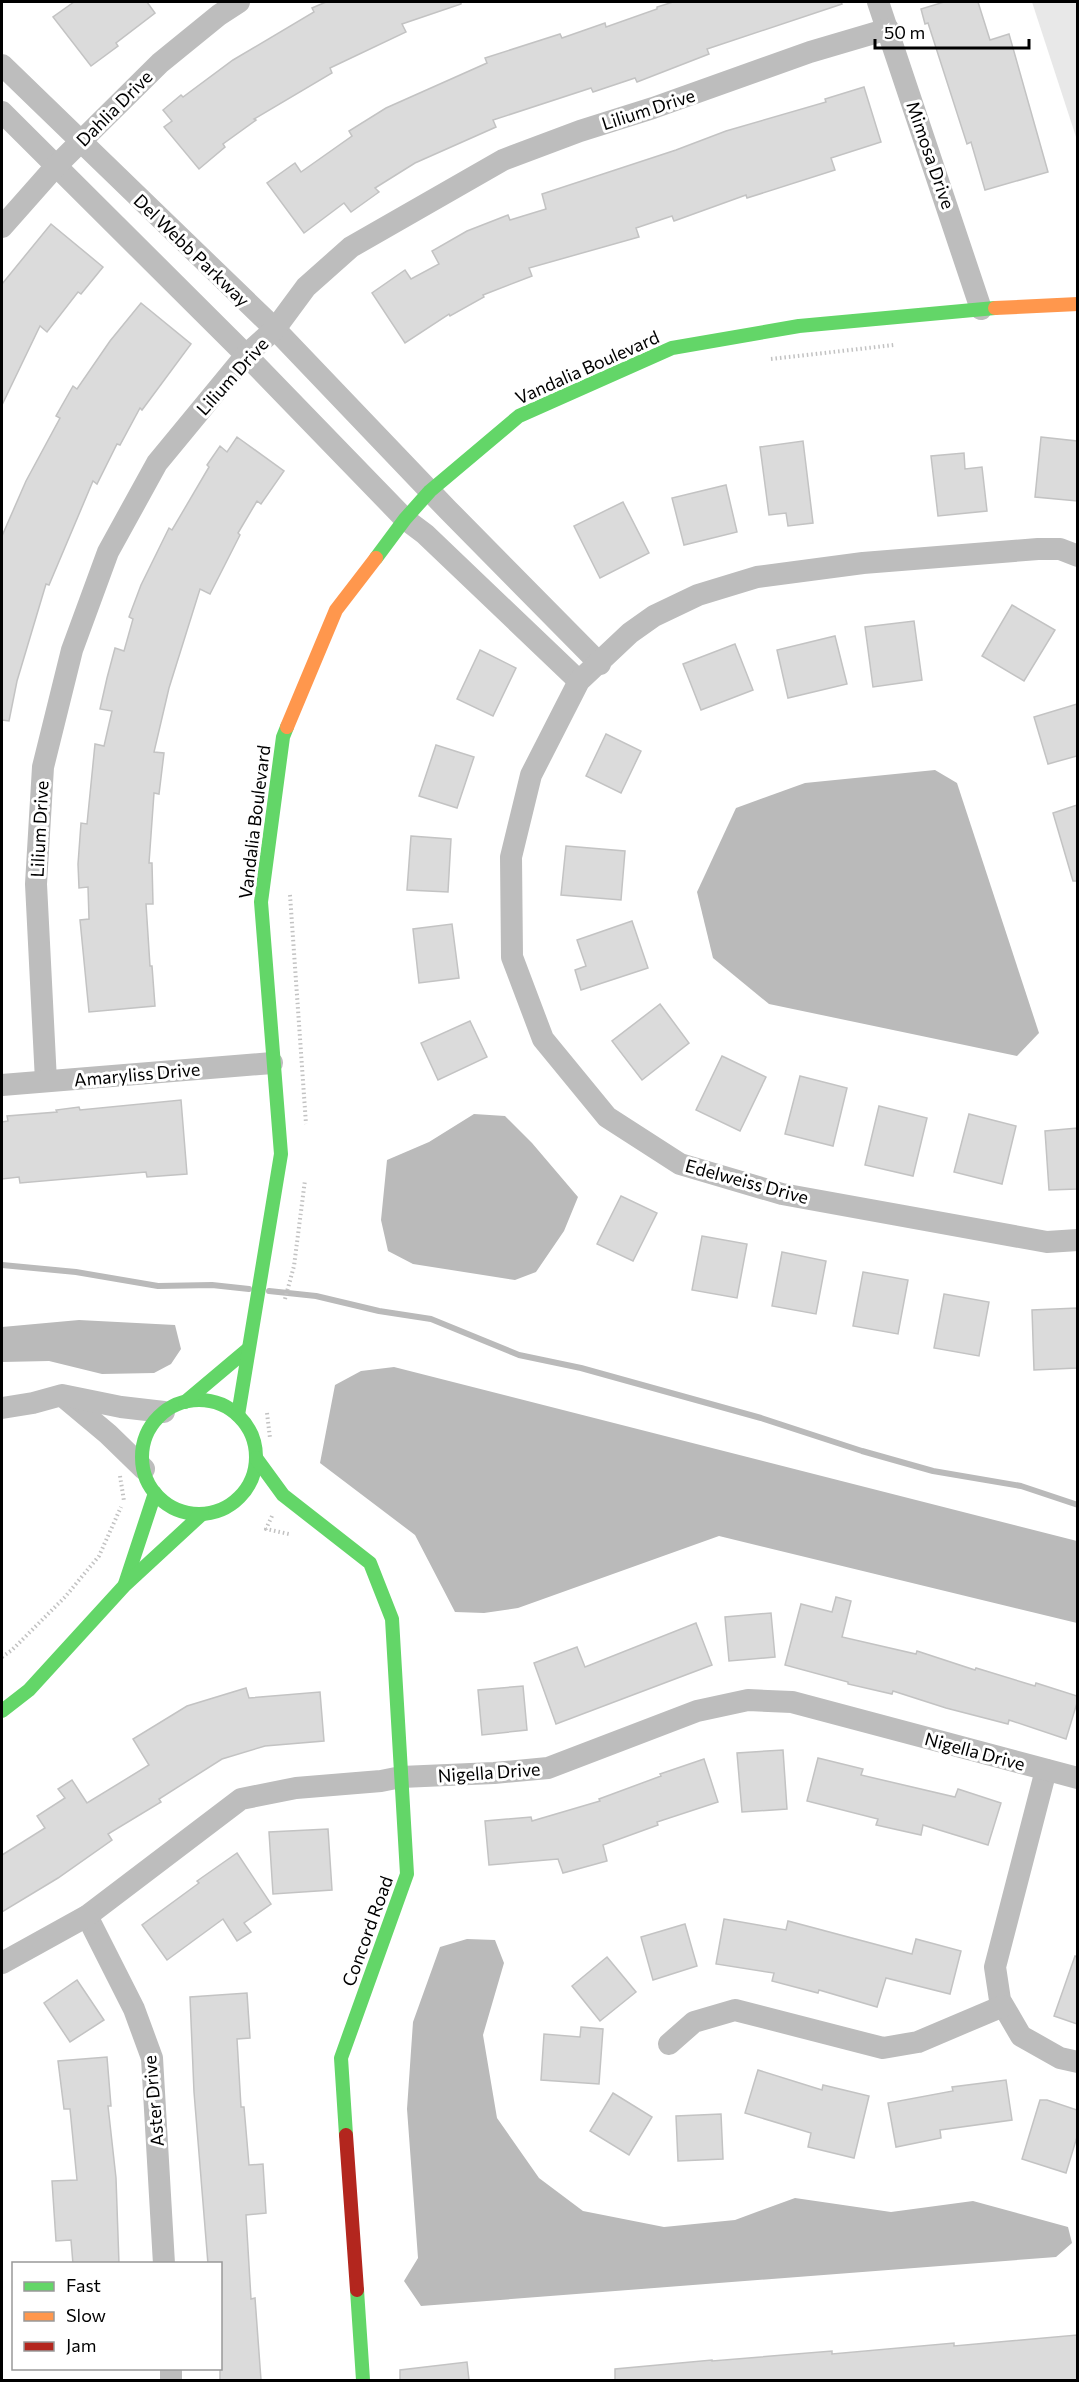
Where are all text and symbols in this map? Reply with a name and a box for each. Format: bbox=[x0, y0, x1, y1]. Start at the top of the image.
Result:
scale bar bbox=[875, 12, 1030, 50]
text: 50 m bbox=[884, 21, 925, 43]
street label: Dahlia Drive bbox=[71, 65, 157, 151]
street label: Lilium Drive bbox=[599, 84, 697, 134]
street label: Mimosa Drive bbox=[902, 98, 960, 212]
street label: Del Webb Parkway bbox=[129, 189, 255, 311]
street label: Vandalia Boulevard bbox=[512, 325, 662, 409]
street label: Lilium Drive bbox=[191, 333, 273, 419]
street label: Vandalia Boulevard bbox=[234, 744, 274, 900]
street label: Lilium Drive bbox=[25, 780, 53, 878]
street label: Amaryliss Drive bbox=[73, 1058, 201, 1090]
street label: Edelweiss Drive bbox=[683, 1154, 811, 1208]
street label: Nigella Drive bbox=[923, 1727, 1027, 1775]
street label: Nigella Drive bbox=[437, 1757, 541, 1787]
street label: Concord Road bbox=[337, 1873, 397, 1989]
street label: Aster Drive bbox=[138, 2054, 168, 2148]
legend bbox=[12, 2262, 222, 2370]
text: Fast bbox=[66, 2274, 101, 2296]
text: Slow bbox=[66, 2304, 106, 2326]
text: Jam bbox=[66, 2334, 96, 2356]

